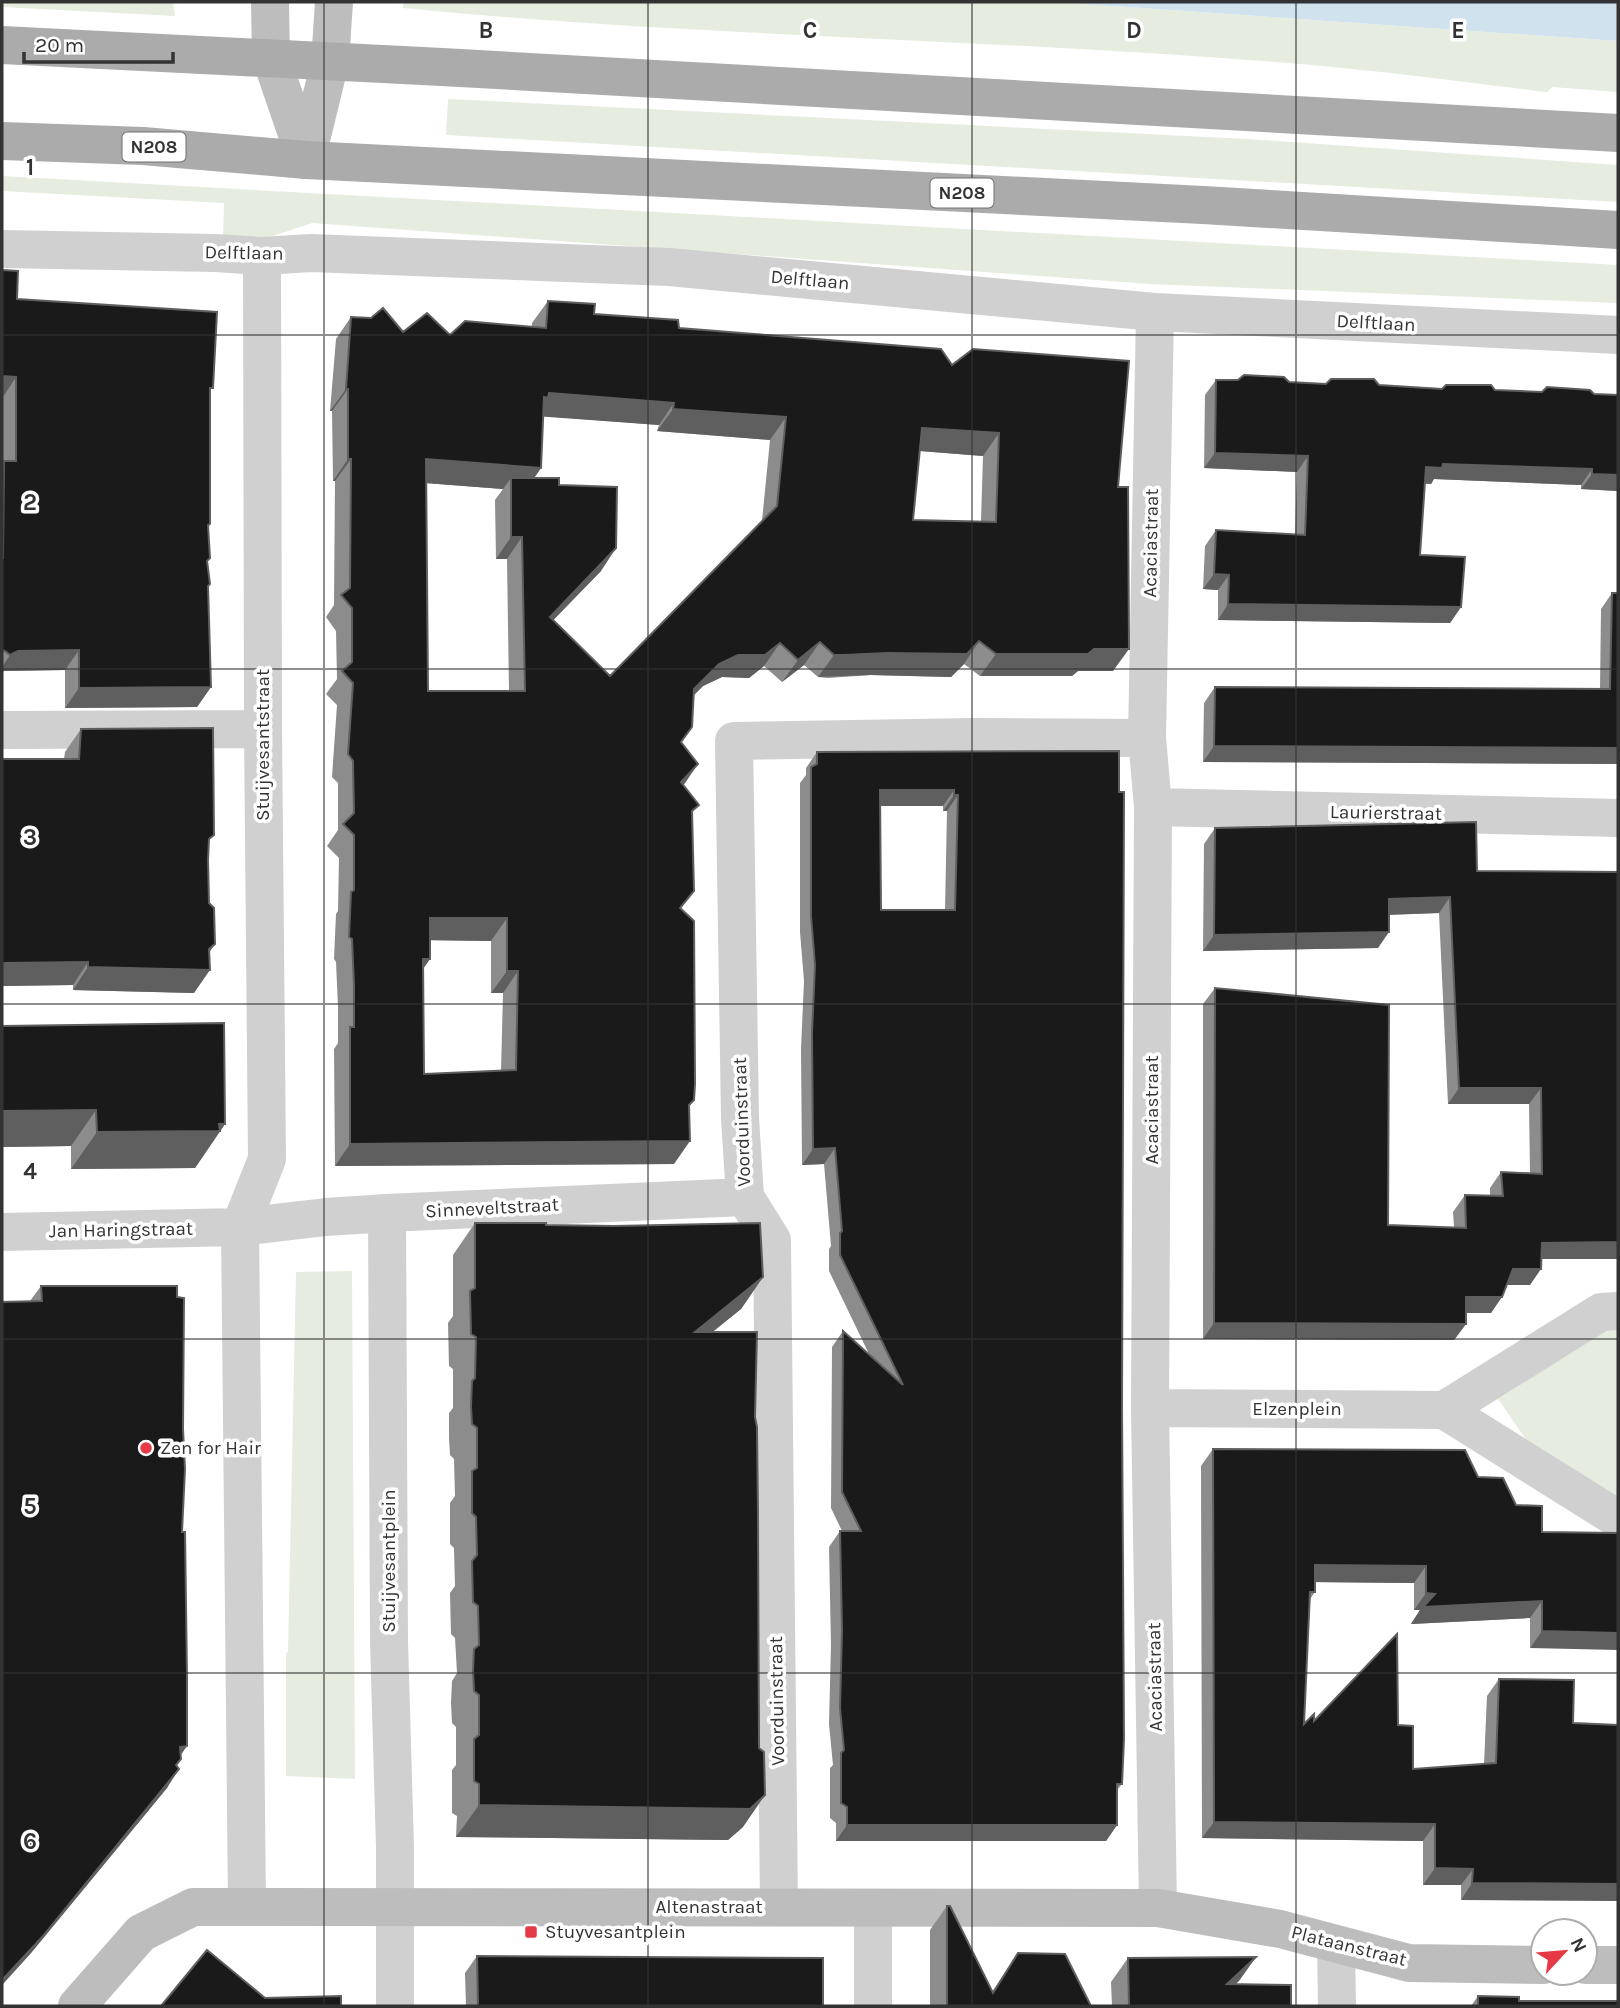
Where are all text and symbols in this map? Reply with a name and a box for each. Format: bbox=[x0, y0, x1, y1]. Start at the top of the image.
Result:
text: B bbox=[479, 17, 493, 44]
text: C bbox=[803, 17, 817, 44]
text: D bbox=[1126, 17, 1142, 44]
text: E bbox=[1451, 17, 1465, 44]
scale bar bbox=[24, 21, 173, 65]
text: 20 m bbox=[35, 33, 84, 57]
road number: N208 bbox=[122, 132, 186, 162]
text: 1 bbox=[26, 154, 34, 181]
road number: N208 bbox=[930, 178, 993, 208]
street label: Delftlaan bbox=[204, 241, 284, 265]
street label: Delftlaan bbox=[770, 266, 850, 294]
street label: Delftlaan bbox=[1336, 310, 1416, 336]
street label: Acaciastraat bbox=[1139, 488, 1163, 598]
text: 2 bbox=[23, 489, 37, 516]
street label: Stuijvesantstraat bbox=[252, 669, 274, 821]
street label: Laurierstraat bbox=[1330, 801, 1442, 825]
text: 3 bbox=[23, 824, 37, 851]
street label: Acaciastraat bbox=[1141, 1055, 1163, 1165]
street label: Voorduinstraat bbox=[729, 1057, 755, 1187]
text: 4 bbox=[23, 1158, 37, 1185]
street label: Sinneveltstraat bbox=[425, 1194, 559, 1222]
street label: Jan Haringstraat bbox=[49, 1218, 193, 1242]
street label: Elzenplein bbox=[1252, 1398, 1342, 1420]
place label: Zen for Hair bbox=[160, 1437, 261, 1459]
marker: Zen for Hair bbox=[138, 1440, 154, 1456]
street label: Stuijvesantplein bbox=[378, 1489, 400, 1633]
text: 5 bbox=[23, 1493, 37, 1520]
street label: Acaciastraat bbox=[1143, 1622, 1167, 1732]
street label: Voorduinstraat bbox=[765, 1636, 789, 1766]
text: 6 bbox=[23, 1828, 37, 1855]
street label: Altenastraat bbox=[655, 1896, 763, 1918]
north arrow bbox=[1529, 1917, 1599, 1987]
place label: Stuyvesantplein bbox=[545, 1921, 686, 1943]
street label: Plataanstraat bbox=[1289, 1921, 1409, 1971]
marker: Stuyvesantplein bbox=[523, 1924, 539, 1940]
text: N bbox=[1566, 1934, 1591, 1956]

